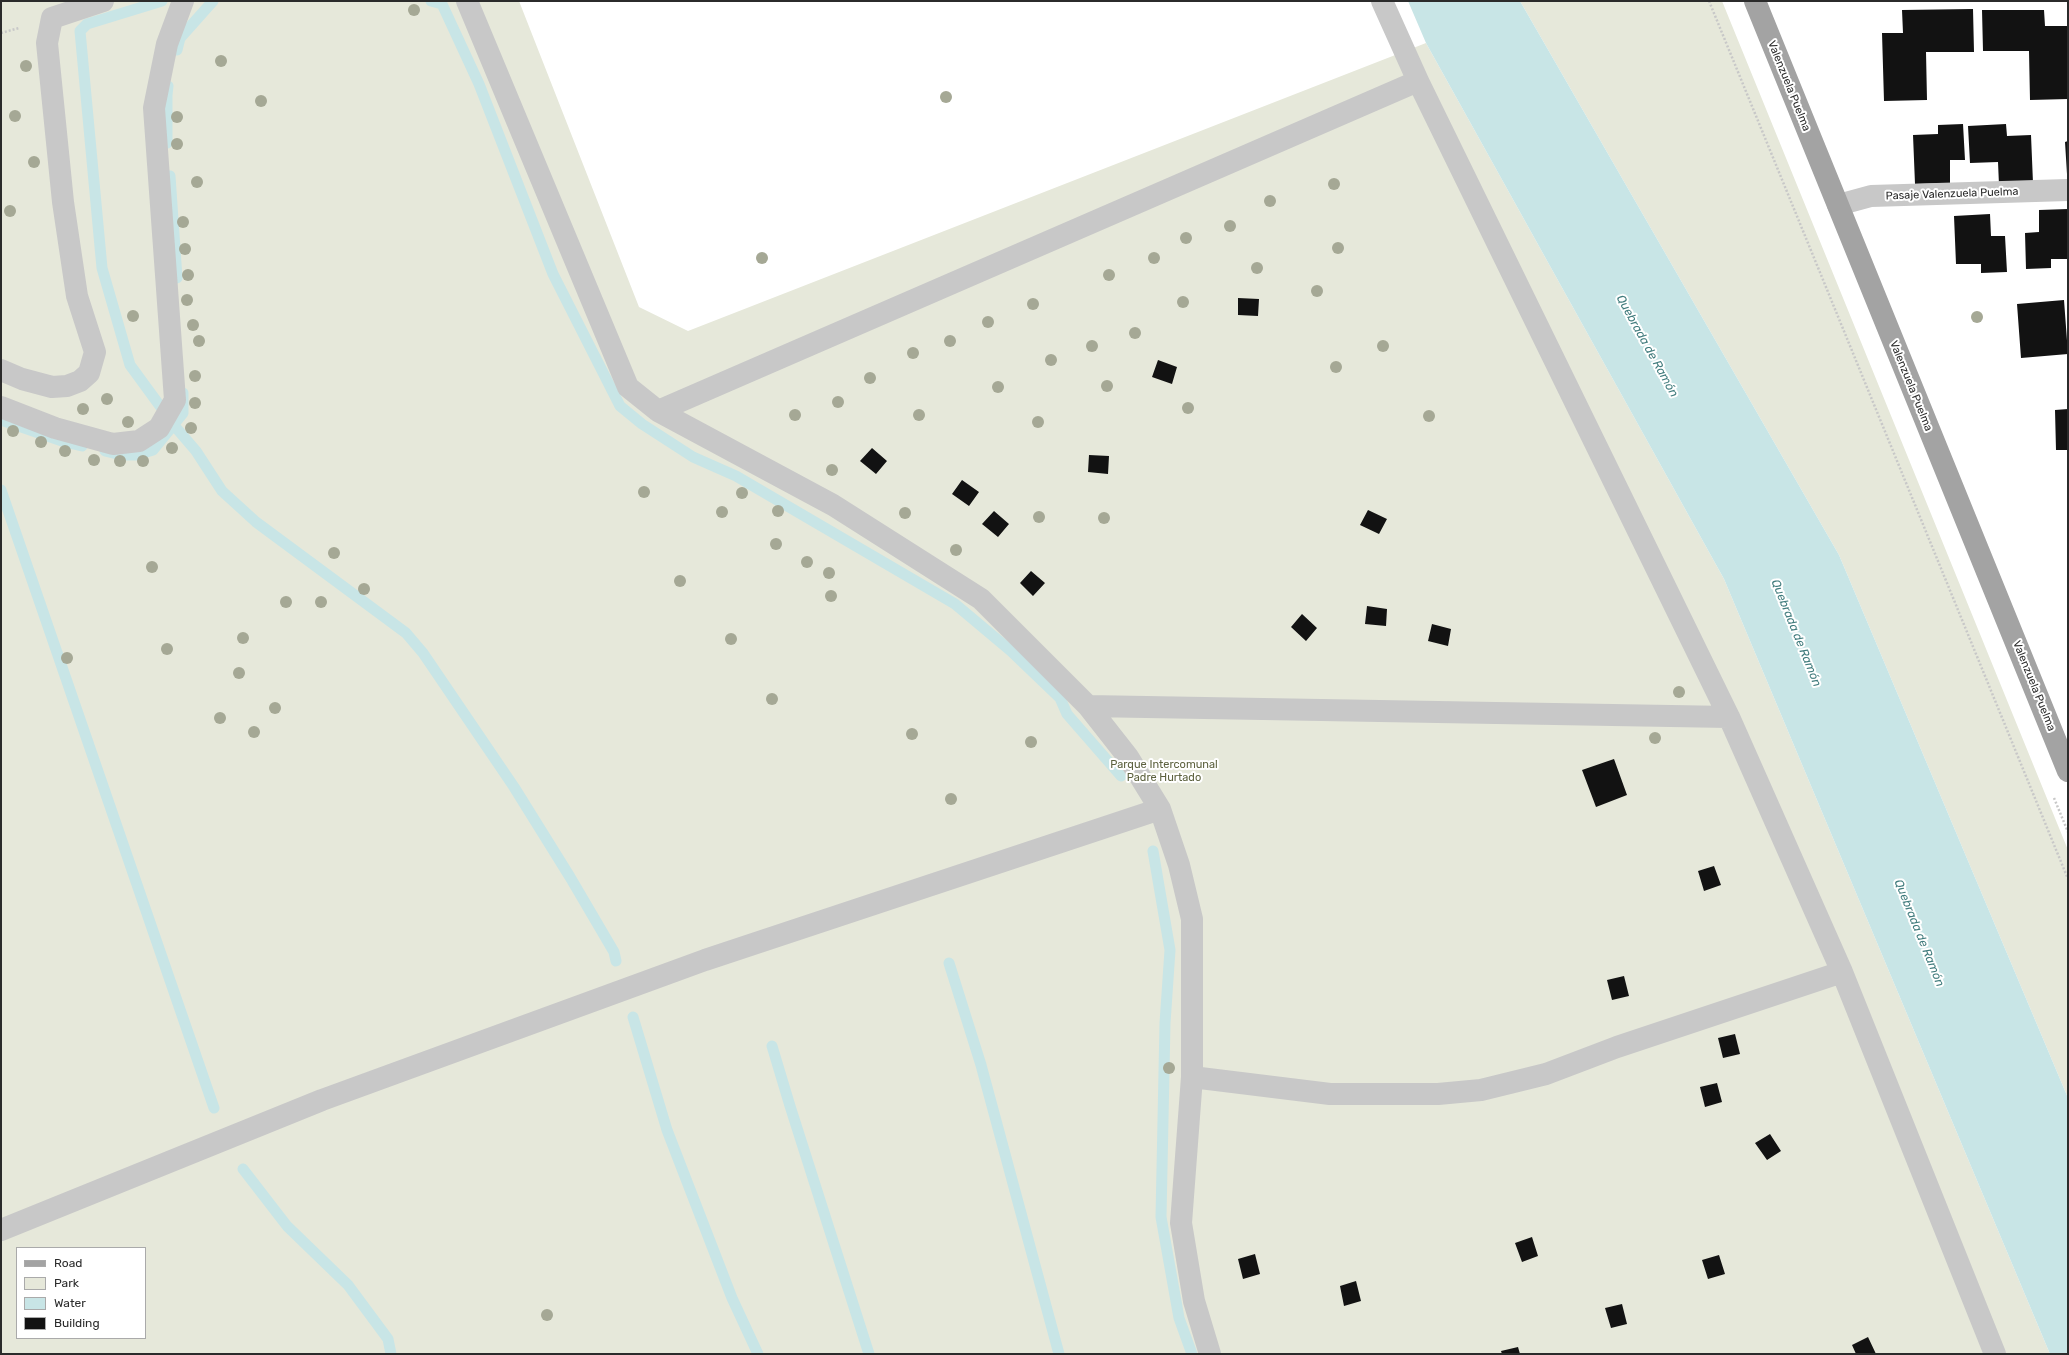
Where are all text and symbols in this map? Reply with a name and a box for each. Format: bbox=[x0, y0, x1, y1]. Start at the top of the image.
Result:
street label: Valenzuela Puelma bbox=[1765, 39, 1813, 133]
street label: Pasaje Valenzuela Puelma bbox=[1885, 185, 2019, 203]
water label: Quebrada de Ramón bbox=[1613, 292, 1681, 400]
street label: Valenzuela Puelma bbox=[1887, 339, 1935, 433]
water label: Quebrada de Ramón bbox=[1768, 577, 1824, 689]
street label: Valenzuela Puelma bbox=[2010, 639, 2058, 733]
park label: Parque Intercomunal Padre Hurtado bbox=[1110, 758, 1218, 784]
water label: Quebrada de Ramón bbox=[1891, 877, 1947, 989]
legend bbox=[16, 1247, 146, 1339]
text: Road bbox=[54, 1256, 82, 1270]
text: Park bbox=[54, 1276, 79, 1290]
text: Water bbox=[54, 1296, 86, 1310]
text: Building bbox=[54, 1316, 100, 1330]

